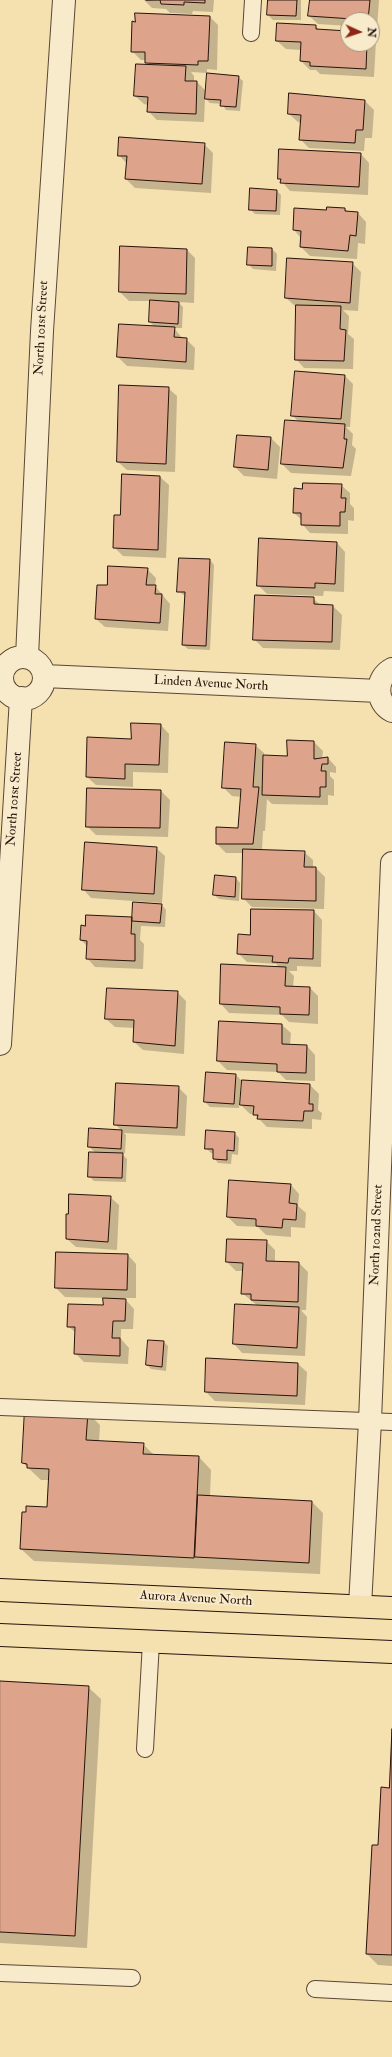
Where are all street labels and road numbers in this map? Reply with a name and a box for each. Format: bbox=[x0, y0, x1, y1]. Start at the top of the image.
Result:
street label: North 101st Street bbox=[32, 280, 52, 376]
street label: Linden Avenue North bbox=[153, 673, 269, 695]
street label: North 101st Street bbox=[4, 751, 26, 847]
street label: North 102nd Street bbox=[367, 1184, 387, 1286]
street label: Aurora Avenue North bbox=[139, 1588, 253, 1610]

